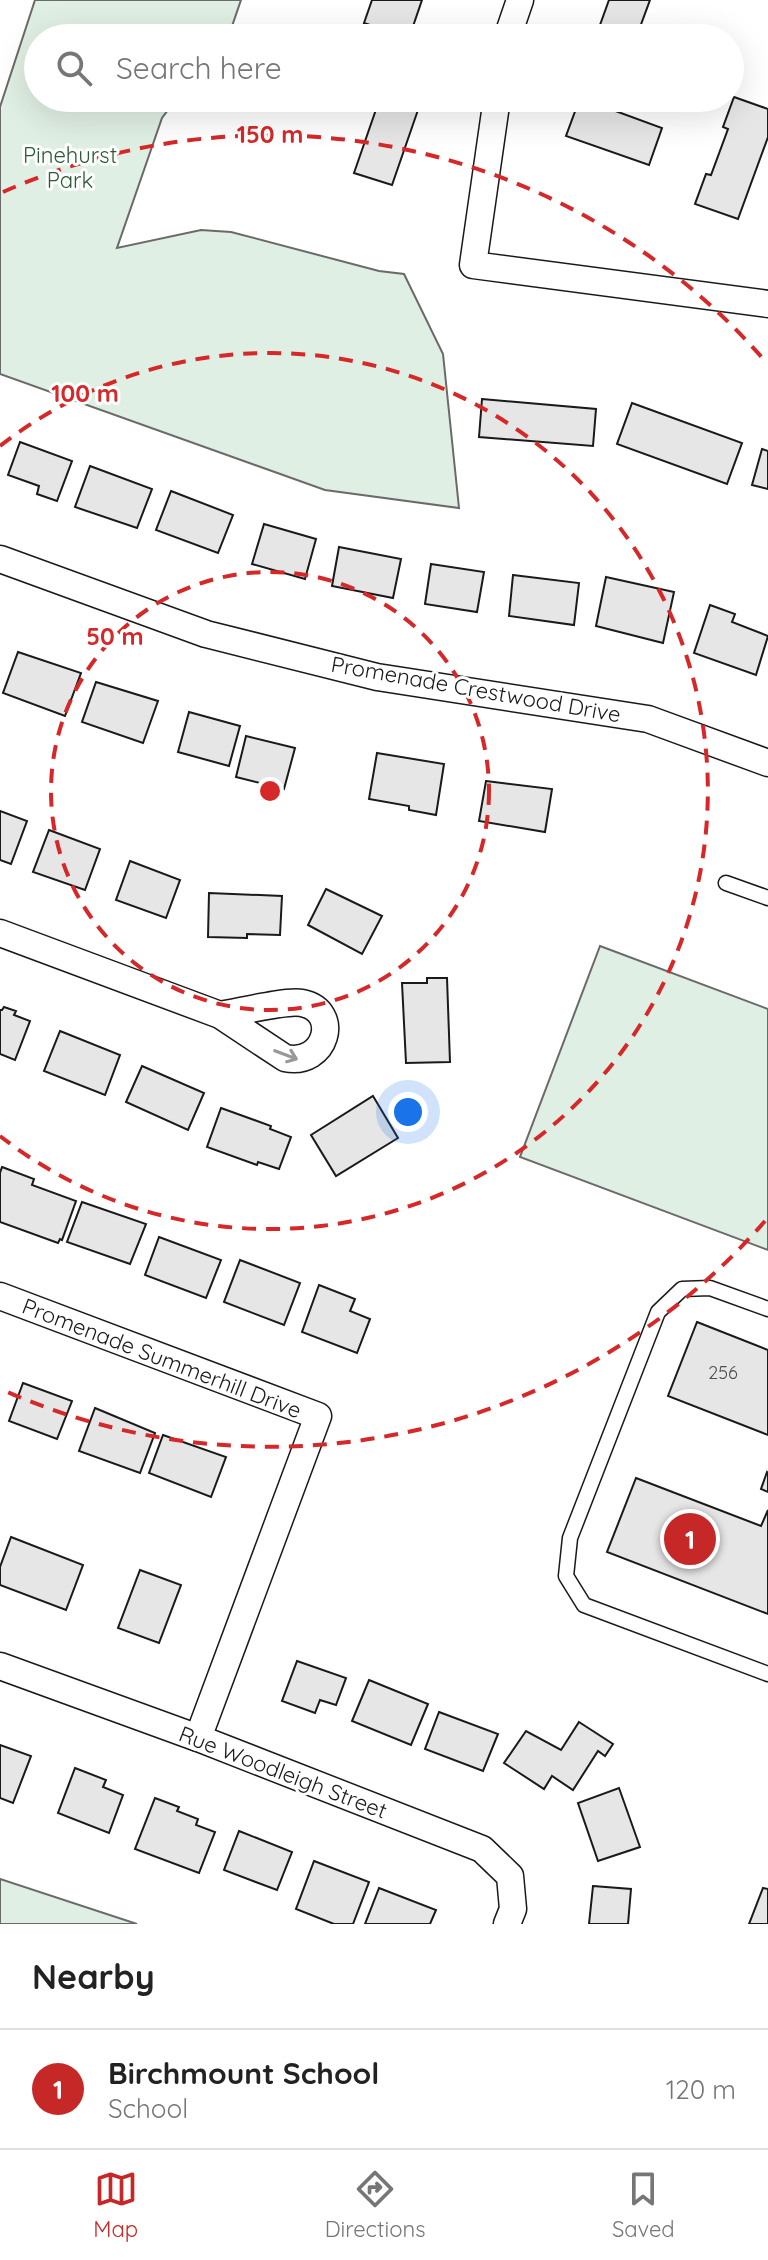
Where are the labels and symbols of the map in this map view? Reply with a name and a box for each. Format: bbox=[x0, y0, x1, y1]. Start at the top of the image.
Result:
text: 150 m bbox=[237, 119, 303, 149]
park label: Pinehurst Park bbox=[23, 141, 117, 194]
text: 100 m bbox=[51, 378, 119, 408]
text: 50 m bbox=[86, 621, 144, 651]
street label: Promenade Crestwood Drive bbox=[329, 650, 623, 728]
centre of rings bbox=[256, 777, 284, 805]
one-way arrow bbox=[273, 1049, 297, 1063]
your location bbox=[388, 1092, 428, 1132]
street label: Promenade Summerhill Drive bbox=[18, 1292, 306, 1424]
house number: 256 bbox=[708, 1361, 738, 1384]
pin: 1 bbox=[664, 1509, 716, 1569]
street label: Rue Woodleigh Street bbox=[175, 1719, 391, 1825]

